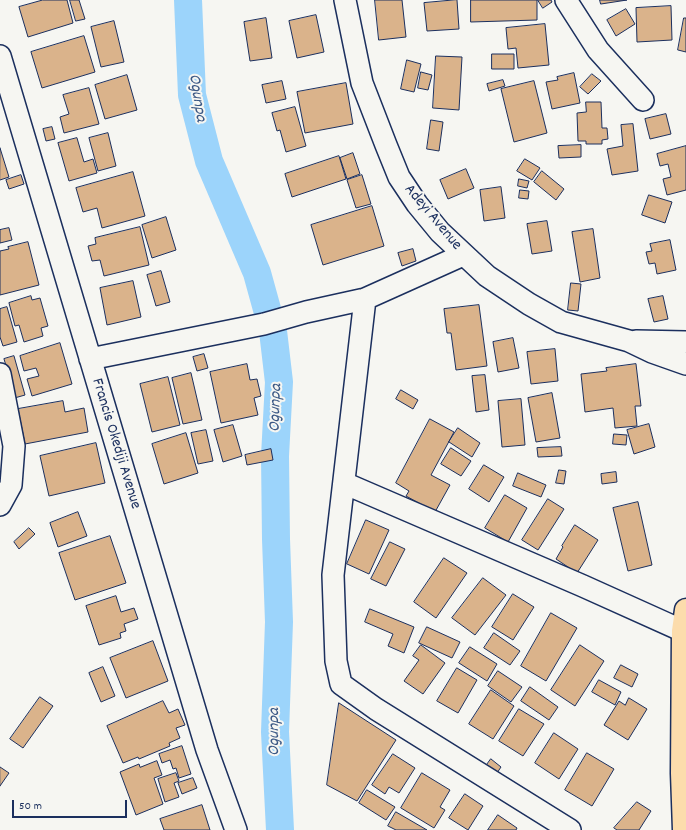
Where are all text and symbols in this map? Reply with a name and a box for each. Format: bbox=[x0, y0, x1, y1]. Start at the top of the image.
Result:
water label: Ogunpa bbox=[182, 73, 210, 123]
street label: Adeyi Avenue bbox=[399, 181, 465, 255]
street label: Francis Okediji Avenue bbox=[86, 376, 144, 512]
water label: Ogunpa bbox=[266, 384, 288, 432]
water label: Ogunpa bbox=[266, 708, 286, 756]
scale bar bbox=[14, 792, 129, 818]
text: 50 m bbox=[19, 798, 42, 815]

